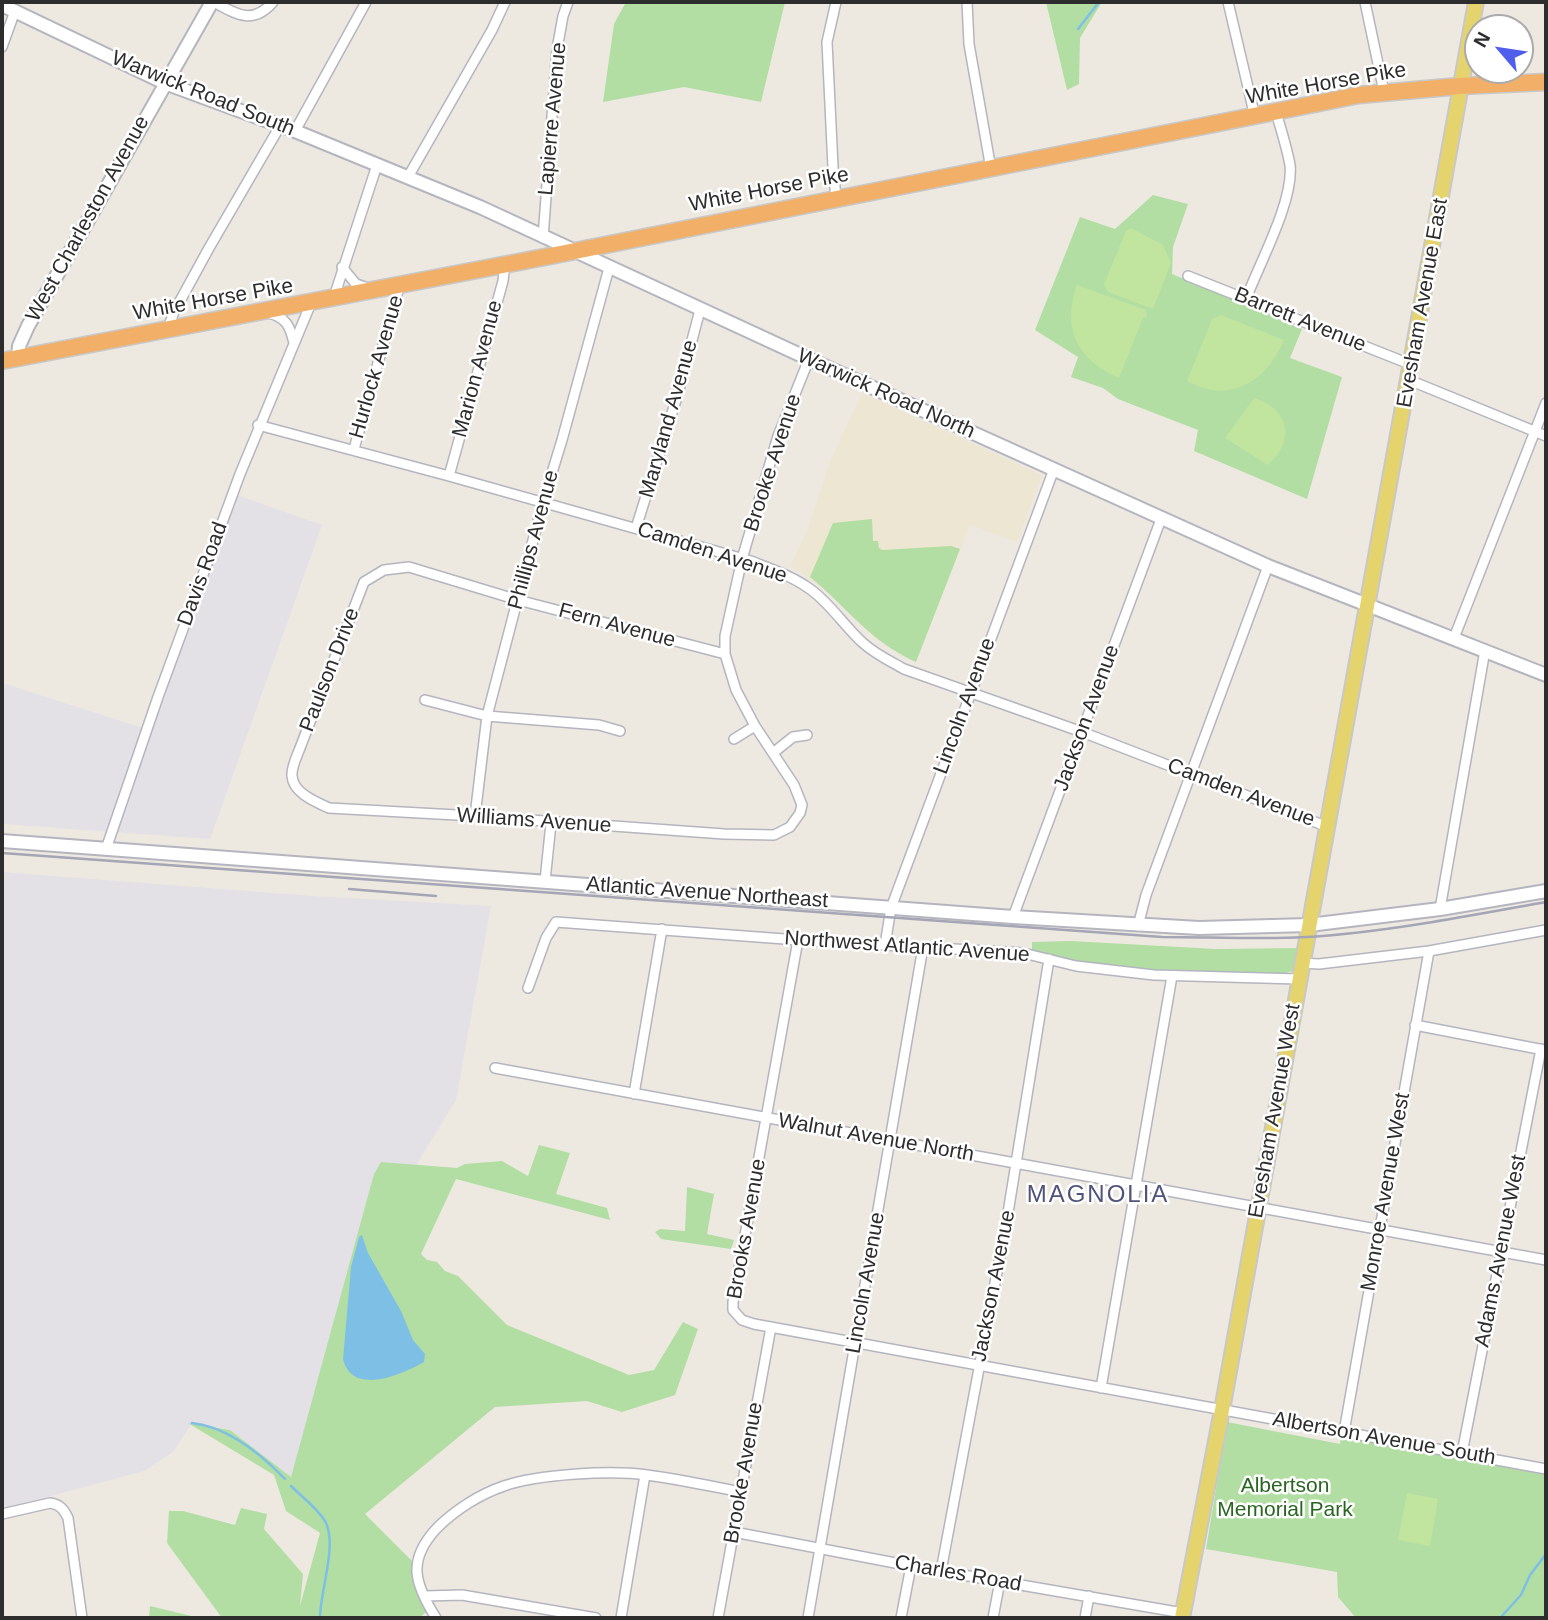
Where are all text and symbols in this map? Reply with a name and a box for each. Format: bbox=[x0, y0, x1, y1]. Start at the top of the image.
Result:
north arrow bbox=[1464, 14, 1534, 84]
text: N bbox=[1469, 28, 1494, 51]
street label: Lapierre Avenue bbox=[534, 41, 572, 197]
street label: Warwick Road South bbox=[108, 46, 298, 142]
street label: White Horse Pike bbox=[1244, 58, 1408, 110]
street label: West Charleston Avenue bbox=[21, 112, 155, 326]
street label: White Horse Pike bbox=[687, 162, 851, 218]
street label: Evesham Avenue East bbox=[1392, 196, 1454, 410]
street label: White Horse Pike bbox=[131, 274, 295, 326]
street label: Barrett Avenue bbox=[1231, 282, 1369, 358]
street label: Hurlock Avenue bbox=[345, 292, 409, 442]
street label: Marion Avenue bbox=[448, 298, 508, 440]
street label: Maryland Avenue bbox=[634, 337, 704, 501]
street label: Warwick Road North bbox=[793, 343, 979, 445]
street label: Brooke Avenue bbox=[739, 391, 807, 535]
street label: Phillips Avenue bbox=[503, 468, 565, 612]
street label: Camden Avenue bbox=[634, 517, 790, 589]
street label: Davis Road bbox=[173, 519, 233, 629]
street label: Fern Avenue bbox=[556, 598, 678, 654]
street label: Paulson Drive bbox=[295, 604, 365, 736]
street label: Lincoln Avenue bbox=[929, 634, 1001, 778]
street label: Jackson Avenue bbox=[1049, 641, 1125, 795]
street label: Camden Avenue bbox=[1164, 753, 1318, 833]
street label: Williams Avenue bbox=[456, 803, 612, 839]
street label: Atlantic Avenue Northeast bbox=[585, 872, 829, 914]
street label: Northwest Atlantic Avenue bbox=[783, 926, 1031, 968]
street label: Evesham Avenue West bbox=[1244, 1002, 1306, 1220]
street label: Monroe Avenue West bbox=[1356, 1091, 1416, 1293]
street label: Walnut Avenue North bbox=[776, 1108, 976, 1168]
street label: Adams Avenue West bbox=[1470, 1153, 1532, 1349]
street label: Brooks Avenue bbox=[722, 1157, 772, 1301]
district label: MAGNOLIA bbox=[1028, 1181, 1168, 1209]
street label: Jackson Avenue bbox=[967, 1208, 1021, 1364]
street label: Lincoln Avenue bbox=[841, 1210, 891, 1356]
street label: Brooke Avenue bbox=[719, 1400, 769, 1546]
street label: Albertson Avenue South bbox=[1270, 1407, 1498, 1471]
park label: Albertson Memorial Park bbox=[1217, 1473, 1353, 1523]
street label: Charles Road bbox=[893, 1550, 1023, 1598]

